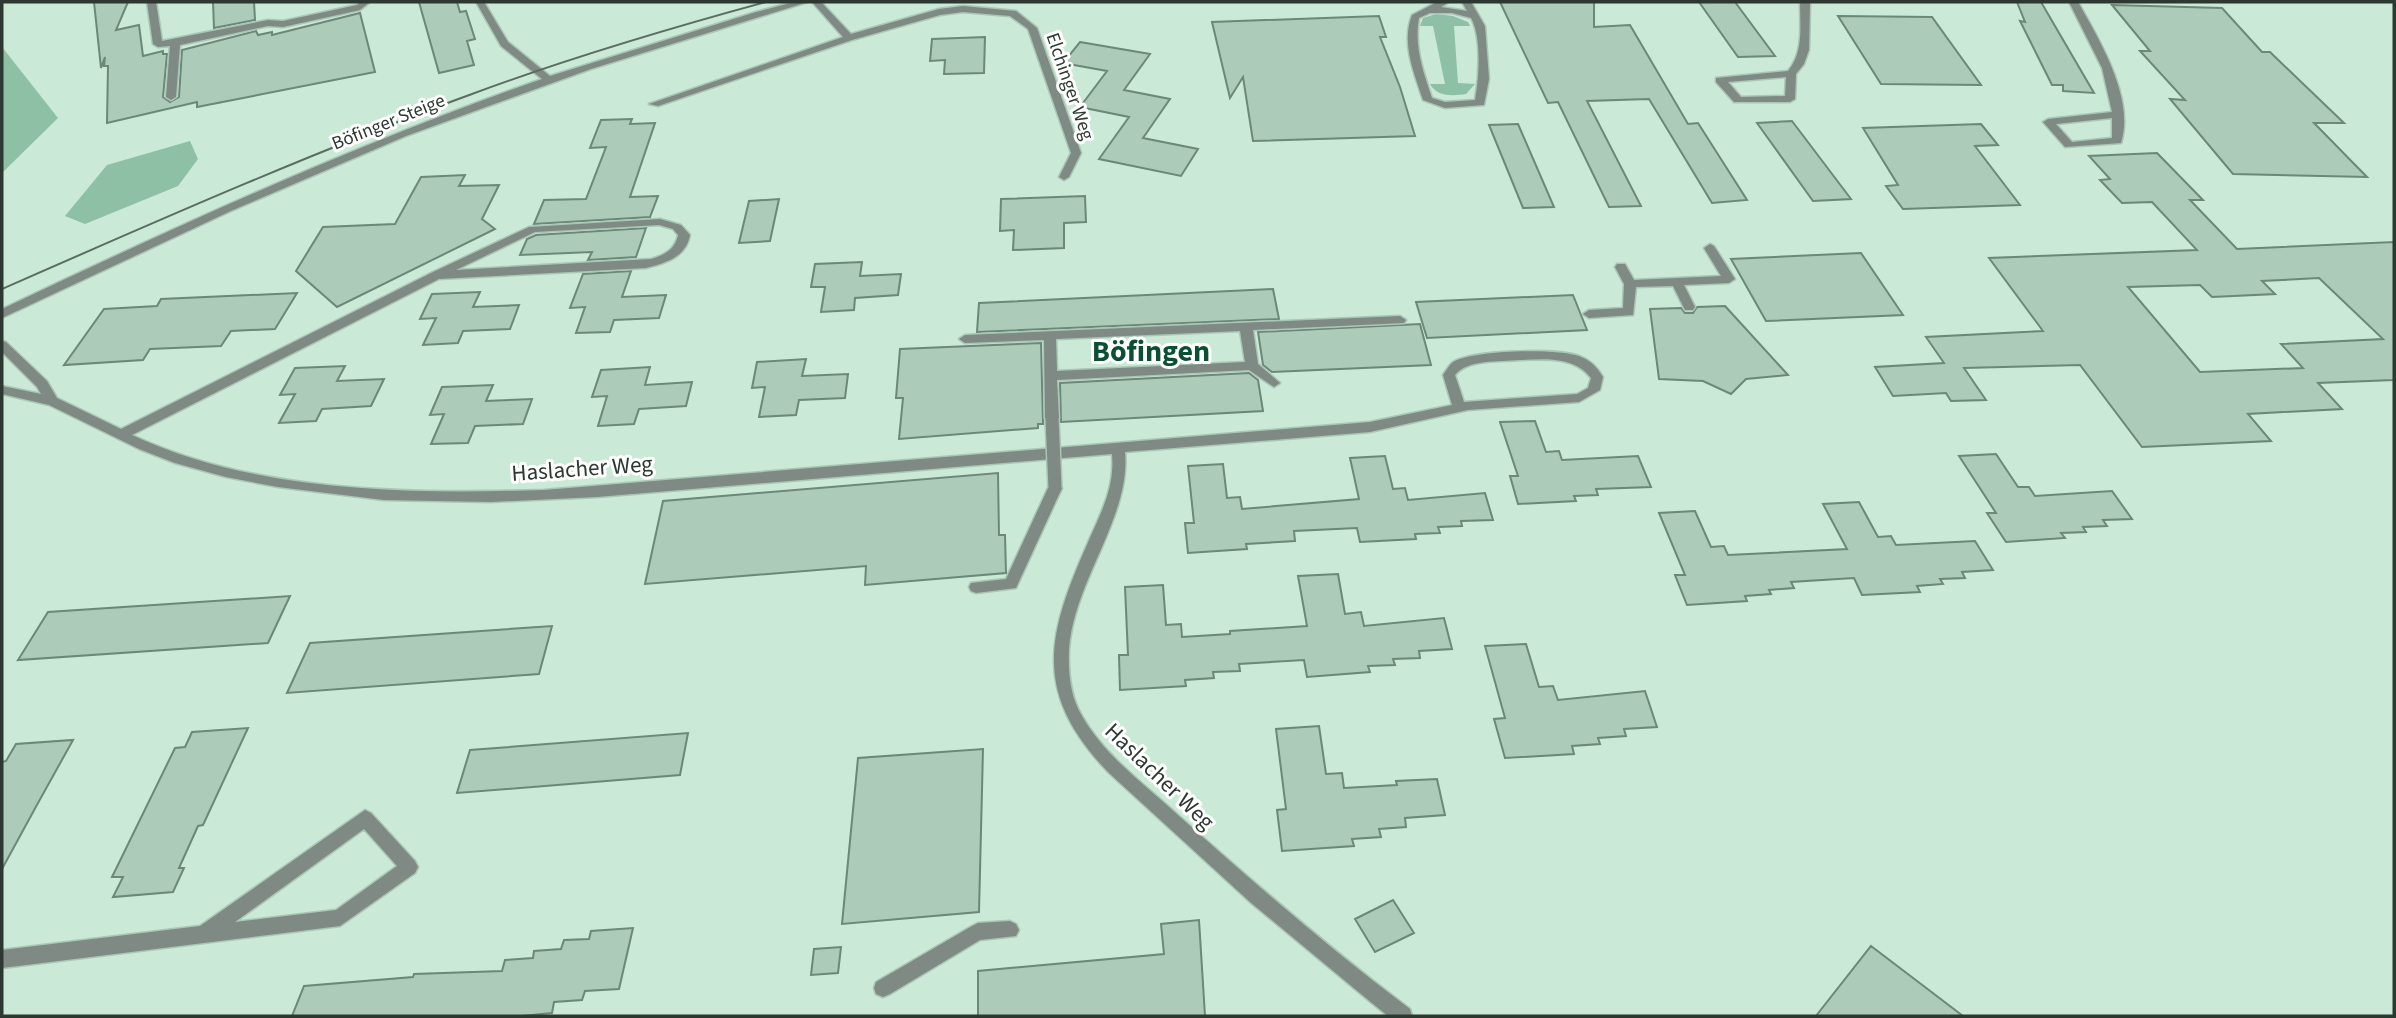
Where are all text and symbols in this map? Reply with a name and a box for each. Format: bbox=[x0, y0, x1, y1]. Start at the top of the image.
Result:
street label: Elchinger Weg bbox=[1039, 29, 1101, 144]
street label: Böfinger Steige bbox=[328, 87, 449, 157]
district label: Böfingen bbox=[1092, 330, 1210, 373]
street label: Haslacher Weg bbox=[510, 447, 654, 490]
street label: Haslacher Weg bbox=[1097, 715, 1222, 838]

